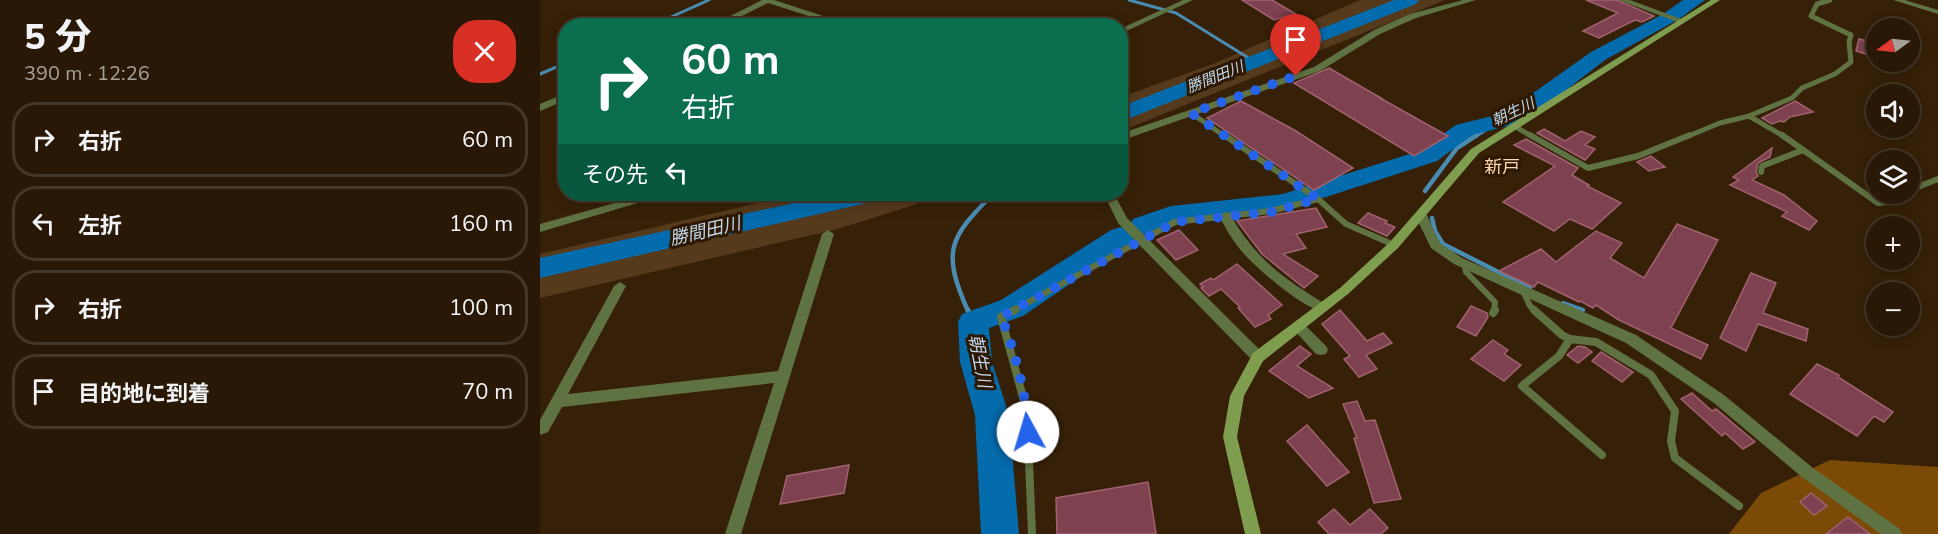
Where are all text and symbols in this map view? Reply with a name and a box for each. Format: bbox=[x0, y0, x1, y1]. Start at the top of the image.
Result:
text: 5 分 bbox=[24, 13, 92, 62]
pin bbox=[1270, 14, 1321, 76]
north arrow bbox=[1866, 18, 1920, 72]
map controls bbox=[1866, 18, 1920, 336]
button: close bbox=[453, 20, 516, 83]
icon: arrive bbox=[1279, 23, 1312, 56]
text: 60 m bbox=[681, 32, 780, 89]
icon: right bbox=[582, 42, 660, 120]
water label: 勝間田川 bbox=[1183, 56, 1248, 98]
text: 390 m · 12:26 bbox=[24, 60, 150, 87]
button: sound bbox=[1866, 84, 1920, 138]
text: 右折 bbox=[681, 90, 735, 127]
water label: 朝生川 bbox=[1488, 92, 1539, 131]
icon: right bbox=[27, 123, 60, 156]
text: 60 m bbox=[462, 125, 513, 155]
text: 右折 bbox=[78, 127, 122, 157]
button: layers bbox=[1866, 150, 1920, 204]
district label: 新戸 bbox=[1484, 155, 1520, 179]
icon: left bbox=[660, 156, 693, 189]
text: その先 bbox=[582, 160, 648, 190]
icon: left bbox=[27, 207, 60, 240]
text: 160 m bbox=[449, 209, 513, 239]
text: 左折 bbox=[78, 211, 122, 241]
water label: 勝間田川 bbox=[667, 211, 745, 251]
button: + bbox=[1866, 216, 1920, 270]
button: − bbox=[1866, 282, 1920, 336]
icon: right bbox=[27, 291, 60, 324]
text: 100 m bbox=[449, 293, 513, 323]
text: 右折 bbox=[78, 295, 122, 325]
water label: 朝生川 bbox=[963, 332, 997, 392]
icon: arrive bbox=[27, 375, 60, 408]
text: 70 m bbox=[462, 377, 513, 407]
text: 目的地に到着 bbox=[78, 379, 210, 409]
position arrow bbox=[996, 400, 1060, 464]

